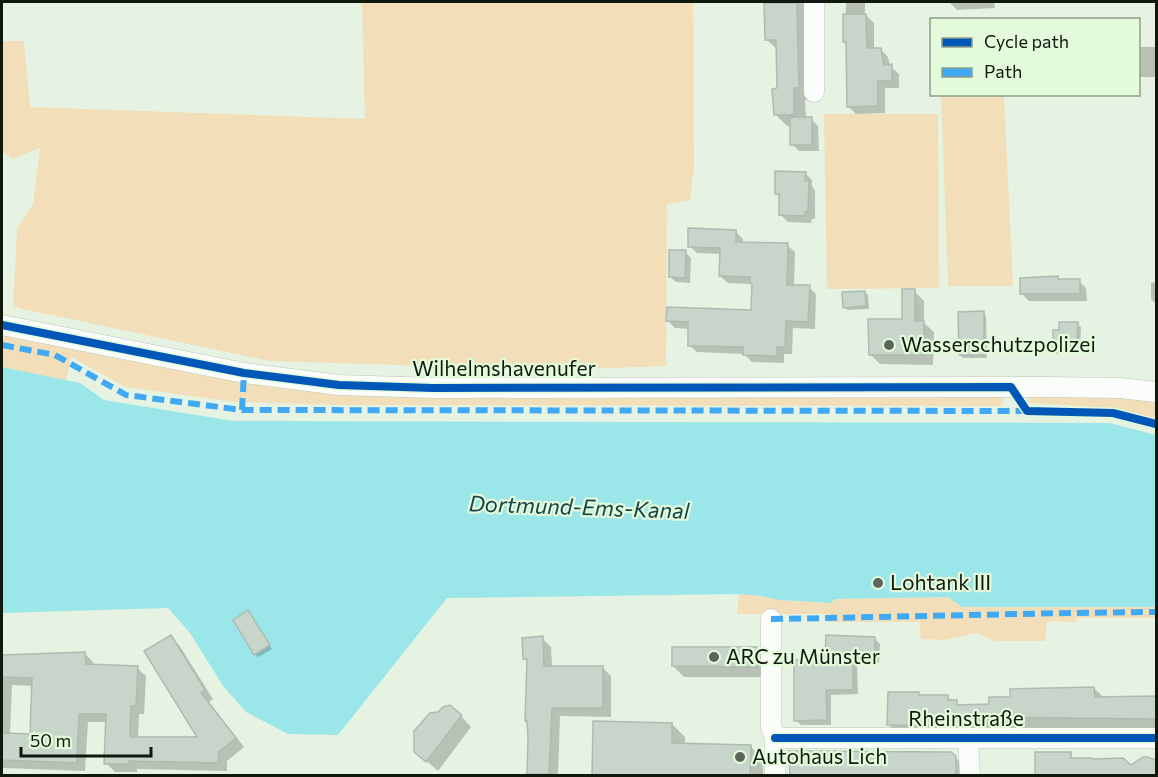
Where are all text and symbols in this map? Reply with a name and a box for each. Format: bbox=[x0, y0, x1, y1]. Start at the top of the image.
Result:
legend bbox=[930, 18, 1140, 96]
text: Cycle path bbox=[984, 30, 1069, 52]
text: Path bbox=[984, 60, 1022, 82]
place label: Wasserschutzpolizei bbox=[901, 331, 1096, 356]
marker: Wasserschutzpolizei bbox=[882, 338, 896, 352]
street label: Wilhelmshavenufer bbox=[412, 355, 596, 380]
water label: Dortmund-Ems-Kanal bbox=[468, 489, 690, 524]
place label: Lohtank III bbox=[890, 569, 991, 594]
marker: Lohtank III bbox=[871, 576, 885, 590]
place label: ARC zu Münster bbox=[726, 643, 880, 668]
marker: ARC zu Münster bbox=[707, 650, 721, 664]
street label: Rheinstraße bbox=[908, 705, 1024, 730]
scale bar bbox=[21, 720, 152, 758]
text: 50 m bbox=[30, 729, 71, 751]
place label: Autohaus Lich bbox=[752, 743, 887, 768]
marker: Autohaus Lich bbox=[733, 750, 747, 764]

